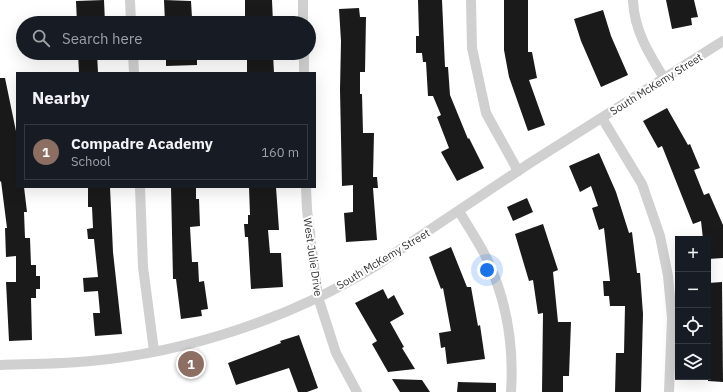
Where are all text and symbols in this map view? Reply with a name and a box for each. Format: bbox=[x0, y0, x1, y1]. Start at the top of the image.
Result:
search box bbox=[16, 16, 316, 60]
icon: search bbox=[30, 27, 52, 49]
text: Search here bbox=[62, 29, 142, 48]
street label: South McKemy Street bbox=[607, 50, 705, 118]
text: Nearby bbox=[32, 87, 90, 109]
text: Compadre Academy bbox=[71, 134, 213, 153]
text: 1 bbox=[42, 144, 50, 161]
text: 160 m bbox=[261, 144, 299, 161]
text: School bbox=[71, 153, 111, 170]
street label: West Julie Drive bbox=[301, 217, 325, 297]
street label: South McKemy Street bbox=[334, 226, 432, 292]
map controls bbox=[675, 236, 711, 380]
button: + bbox=[675, 236, 711, 272]
your location bbox=[477, 260, 497, 280]
button: − bbox=[675, 272, 711, 308]
button: locate bbox=[675, 308, 711, 344]
button: layers bbox=[675, 344, 711, 380]
pin: 1 bbox=[178, 349, 204, 379]

